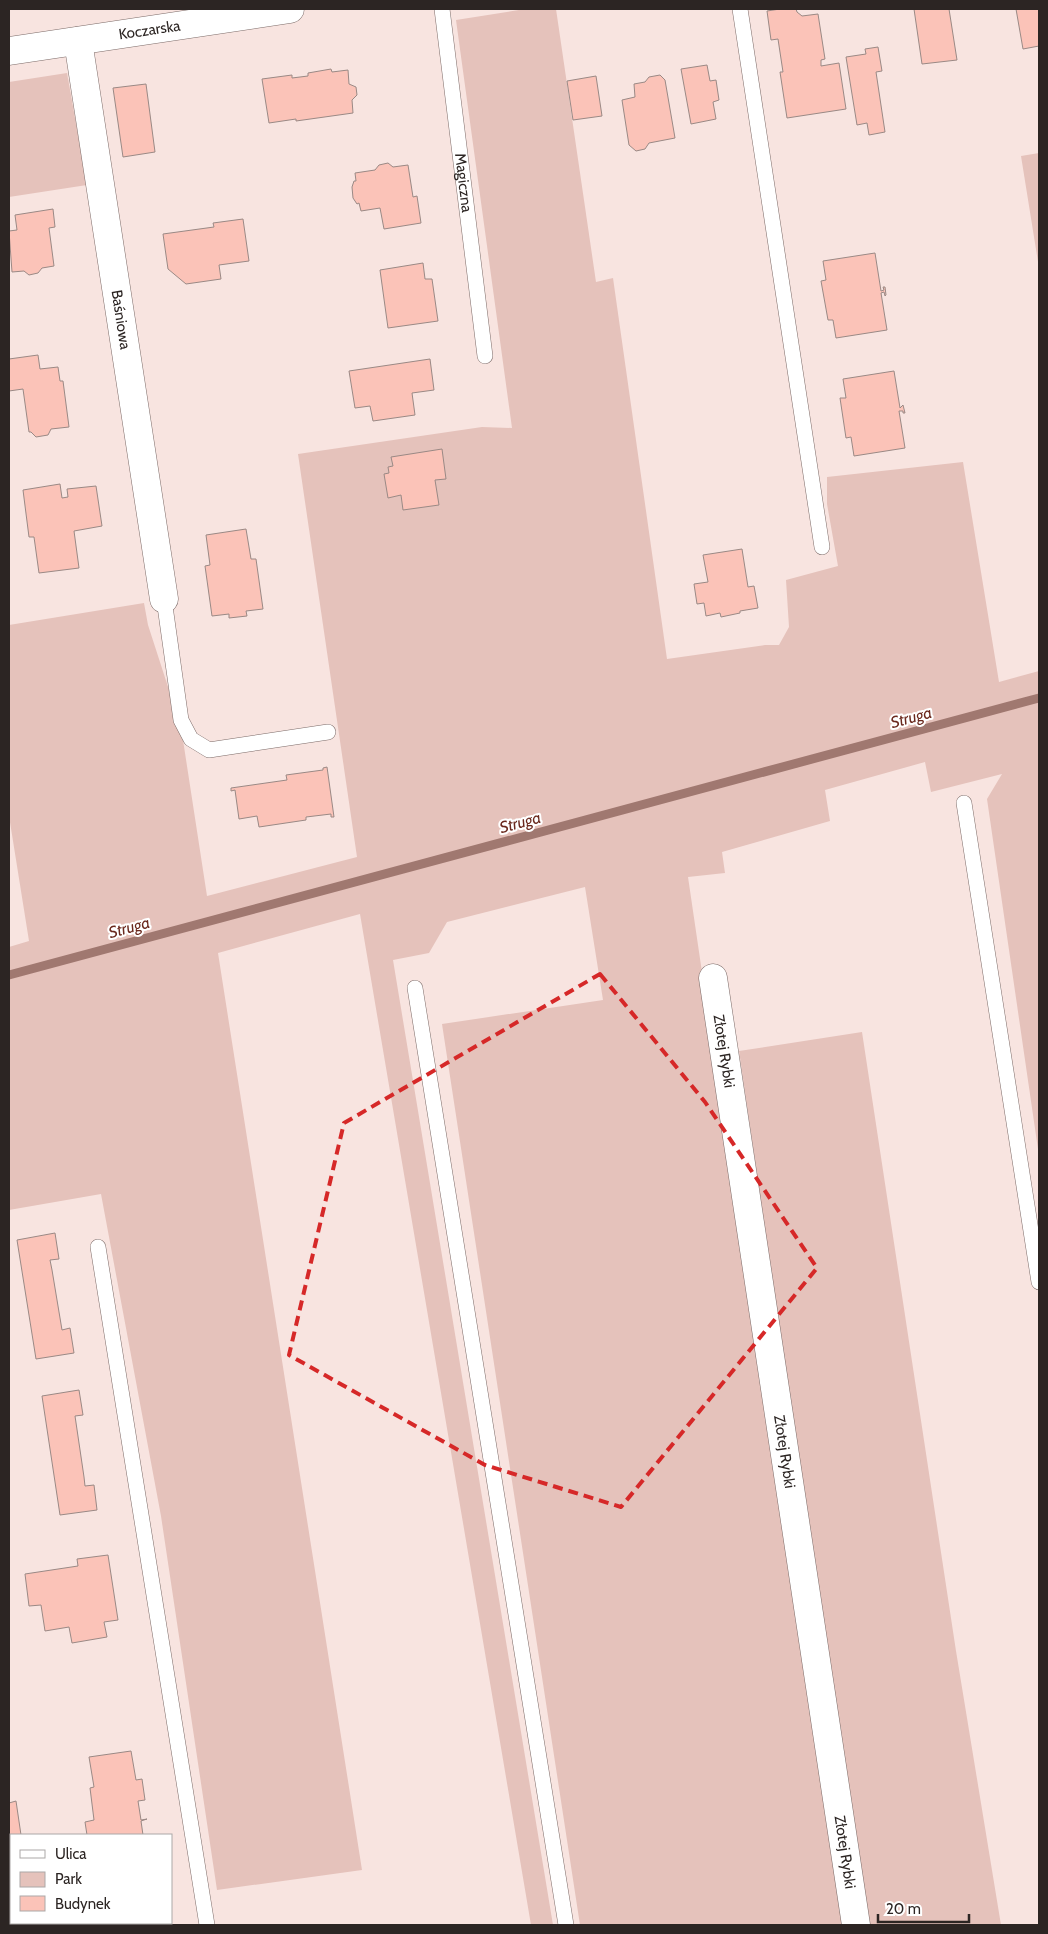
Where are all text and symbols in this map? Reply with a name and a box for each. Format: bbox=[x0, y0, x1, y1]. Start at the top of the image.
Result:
street label: Koczarska bbox=[117, 16, 182, 44]
street label: Magiczna bbox=[451, 152, 476, 214]
street label: Baśniowa bbox=[107, 289, 135, 352]
water label: Struga bbox=[888, 703, 934, 732]
water label: Struga bbox=[497, 808, 543, 837]
water label: Struga bbox=[106, 913, 152, 942]
street label: Złotej Rybki bbox=[710, 1013, 738, 1089]
street label: Złotej Rybki bbox=[770, 1414, 799, 1490]
street label: Złotej Rybki bbox=[831, 1814, 859, 1890]
legend bbox=[10, 1834, 172, 1924]
text: Ulica bbox=[55, 1845, 87, 1863]
text: Park bbox=[55, 1870, 82, 1888]
scale bar bbox=[878, 1892, 969, 1924]
text: Budynek bbox=[55, 1895, 111, 1913]
text: 20 m bbox=[886, 1900, 921, 1918]

